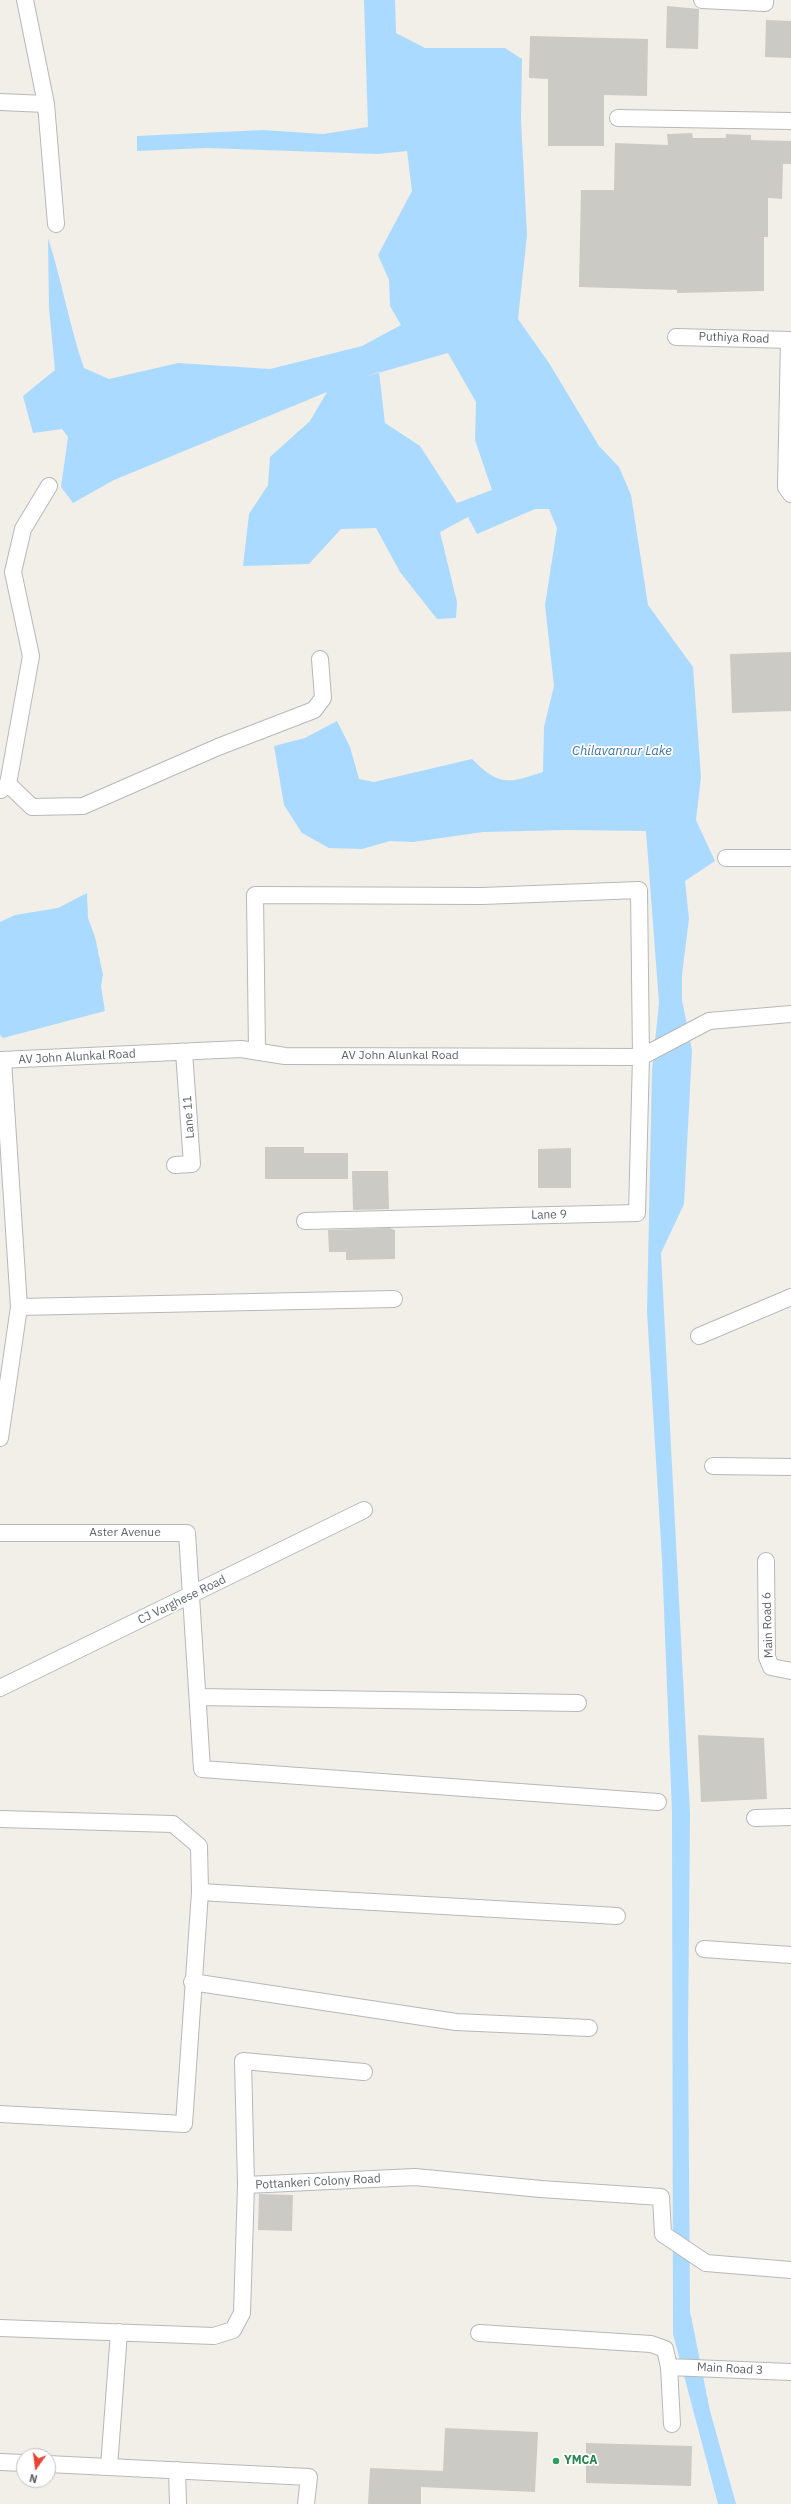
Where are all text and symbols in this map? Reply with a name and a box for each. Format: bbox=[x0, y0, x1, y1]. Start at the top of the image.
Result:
street label: Puthiya Road bbox=[698, 330, 770, 346]
water label: Chilavannur Lake bbox=[572, 743, 672, 759]
street label: AV John Alunkal Road bbox=[18, 1047, 136, 1067]
street label: AV John Alunkal Road bbox=[341, 1049, 459, 1063]
street label: Lane 11 bbox=[180, 1095, 198, 1139]
street label: Lane 9 bbox=[531, 1207, 567, 1223]
street label: Aster Avenue bbox=[89, 1526, 161, 1540]
street label: CJ Varghese Road bbox=[135, 1572, 229, 1628]
street label: Main Road 6 bbox=[760, 1592, 776, 1658]
street label: Pottankeri Colony Road bbox=[255, 2172, 381, 2192]
street label: Main Road 3 bbox=[696, 2360, 764, 2378]
north arrow bbox=[16, 2448, 56, 2488]
place label: YMCA bbox=[564, 2454, 598, 2468]
marker: YMCA bbox=[551, 2456, 561, 2466]
text: N bbox=[28, 2471, 39, 2486]

